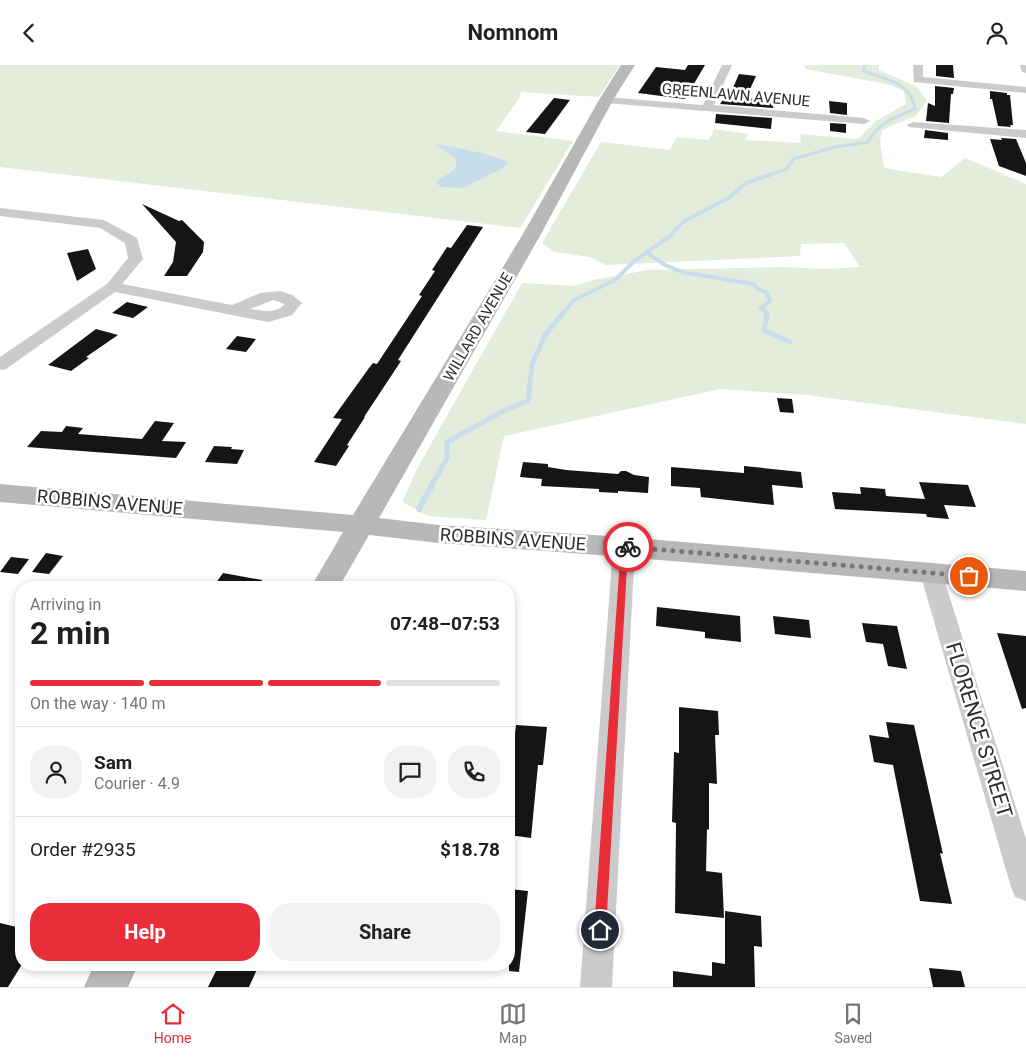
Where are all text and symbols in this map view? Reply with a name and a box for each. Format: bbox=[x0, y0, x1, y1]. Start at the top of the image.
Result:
icon: back bbox=[15, 19, 43, 47]
icon: person bbox=[983, 19, 1011, 47]
text: Nomnom bbox=[468, 20, 558, 45]
street label: GREENLAWN AVENUE bbox=[661, 80, 811, 110]
street label: WILLARD AVENUE bbox=[440, 269, 517, 385]
street label: ROBBINS AVENUE bbox=[36, 485, 184, 519]
courier bbox=[603, 522, 653, 572]
street label: ROBBINS AVENUE bbox=[439, 523, 587, 555]
icon: bike bbox=[614, 533, 642, 561]
pin bbox=[948, 555, 990, 597]
icon: bag bbox=[955, 562, 983, 590]
text: Arriving in bbox=[30, 595, 101, 614]
text: 07:48–07:53 bbox=[390, 612, 500, 635]
text: 2 min bbox=[30, 614, 110, 652]
street label: FLORENCE STREET bbox=[941, 640, 1017, 821]
text: On the way · 140 m bbox=[30, 694, 166, 713]
button: person bbox=[30, 746, 82, 798]
button: chat bbox=[384, 746, 436, 798]
button: phone bbox=[448, 746, 500, 798]
text: Sam bbox=[94, 751, 132, 774]
text: Courier · 4.9 bbox=[94, 774, 180, 793]
text: Order #2935 bbox=[30, 838, 136, 861]
text: $18.78 bbox=[440, 838, 500, 861]
button: Help bbox=[30, 903, 260, 961]
button: Share bbox=[270, 903, 500, 961]
pin bbox=[579, 909, 621, 951]
icon: home bbox=[586, 916, 614, 944]
tab: Home bbox=[154, 1000, 191, 1046]
tab: Map bbox=[499, 1000, 527, 1046]
tab: Saved bbox=[834, 1000, 872, 1046]

